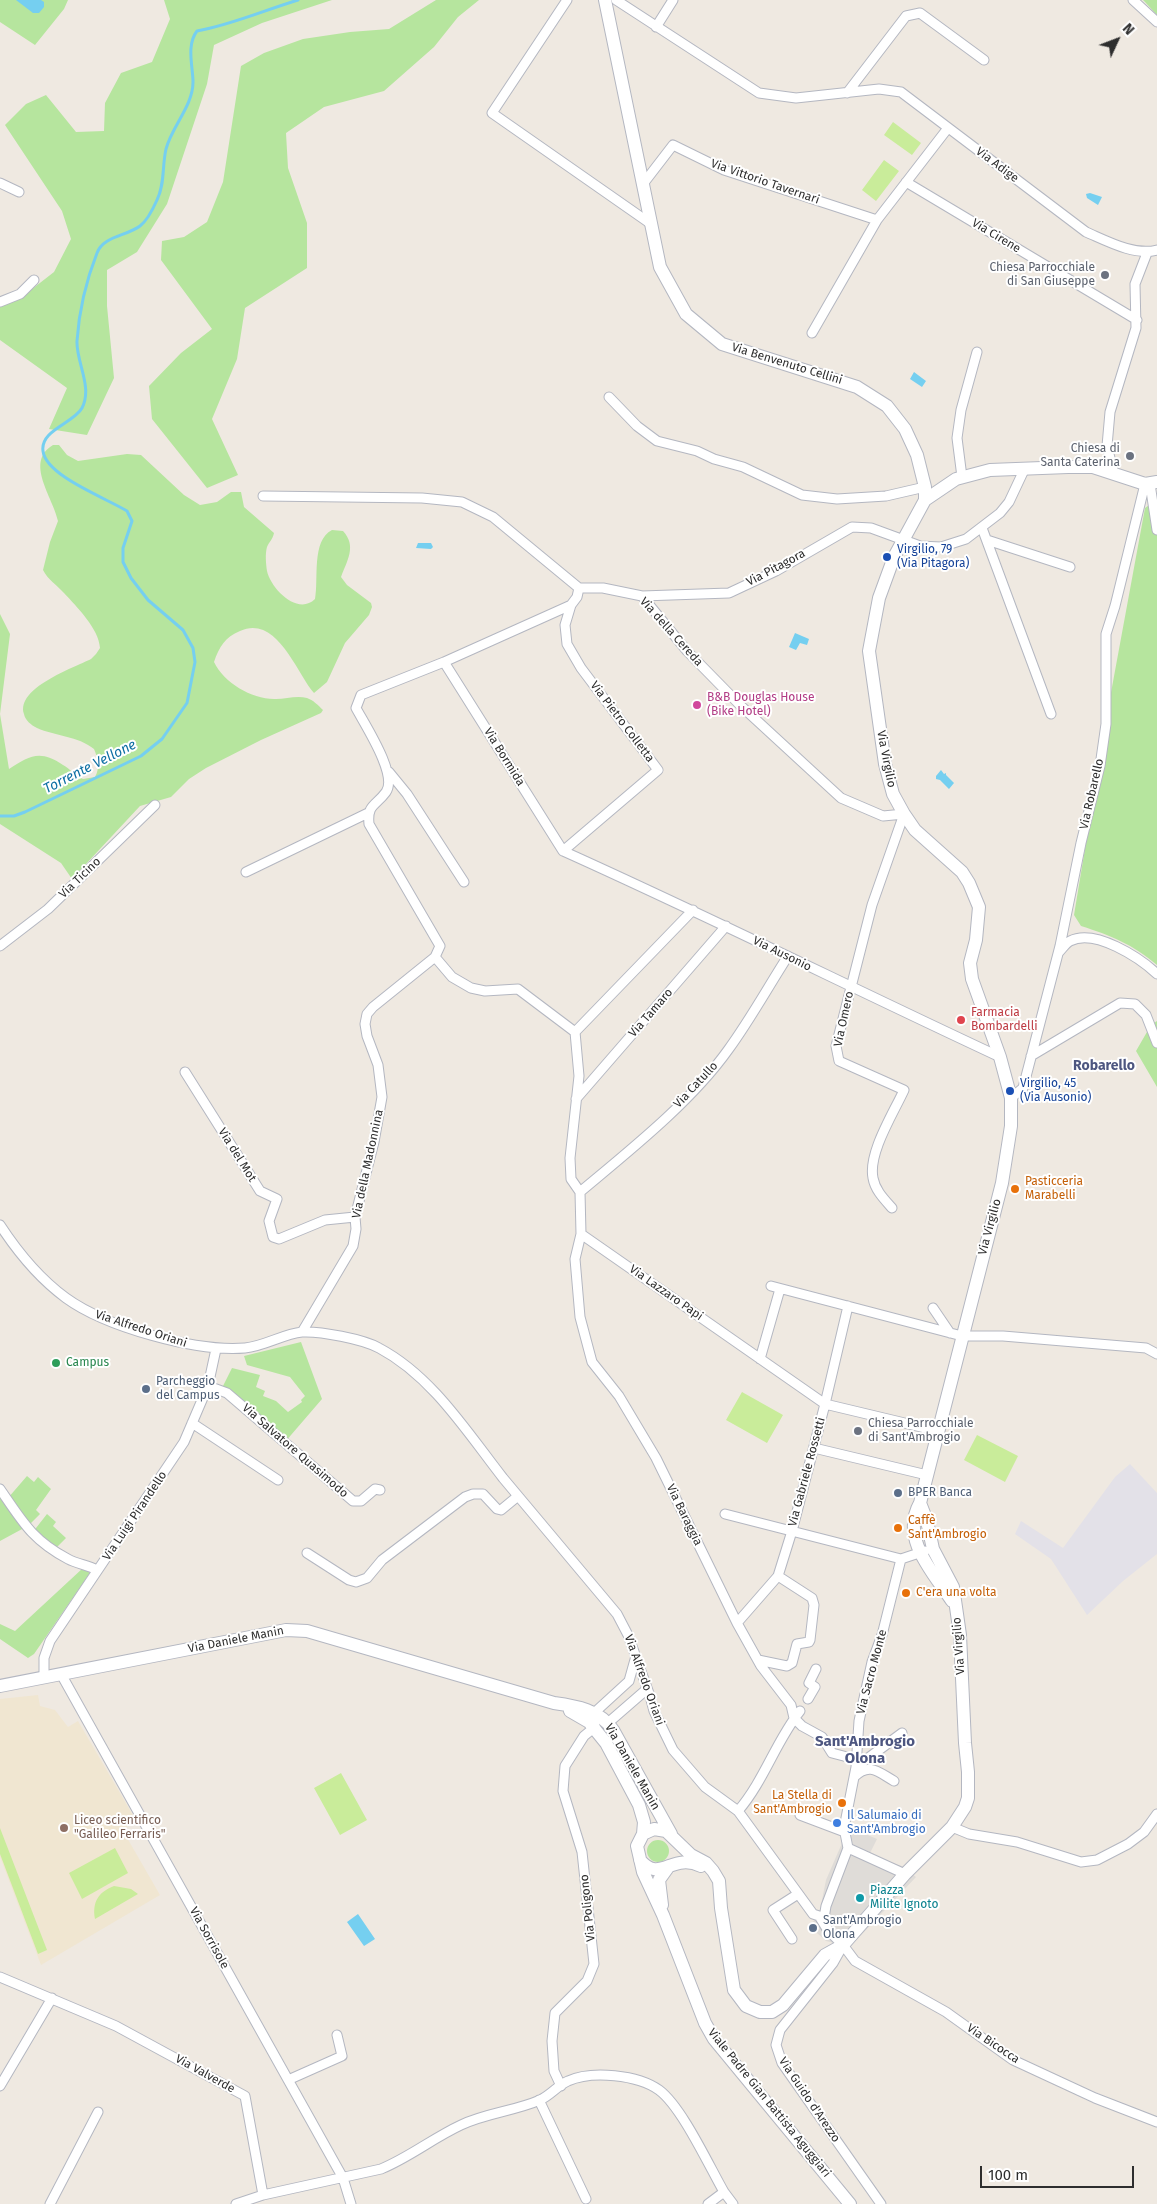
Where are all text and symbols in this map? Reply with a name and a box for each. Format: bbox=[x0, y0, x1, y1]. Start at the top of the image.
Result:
north arrow bbox=[1092, 15, 1142, 65]
text: N bbox=[1119, 20, 1138, 39]
street label: Via Adige bbox=[973, 144, 1021, 186]
street label: Via Vittorio Tavernari bbox=[709, 157, 821, 207]
street label: Via Cirene bbox=[969, 216, 1023, 256]
place label: Chiesa Parrocchiale di San Giuseppe bbox=[989, 261, 1095, 289]
marker: Chiesa Parrocchiale di San Giuseppe bbox=[1099, 269, 1111, 281]
street label: Via Benvenuto Cellini bbox=[730, 340, 844, 388]
place label: Chiesa di Santa Caterina bbox=[1041, 442, 1120, 470]
marker: Chiesa di Santa Caterina bbox=[1124, 450, 1136, 462]
place label: Virgilio, 79 (Via Pitagora) bbox=[897, 543, 969, 571]
street label: Via Pitagora bbox=[744, 546, 808, 590]
marker: Virgilio, 79 (Via Pitagora) bbox=[881, 551, 893, 563]
street label: Via della Cereda bbox=[636, 595, 706, 669]
street label: Via Pietro Colletta bbox=[587, 679, 657, 765]
place label: B&B Douglas House (Bike Hotel) bbox=[707, 691, 814, 719]
marker: B&B Douglas House (Bike Hotel) bbox=[691, 699, 703, 711]
street label: Via Bormida bbox=[480, 725, 528, 789]
street label: Via Virgilio bbox=[873, 729, 899, 789]
water label: Torrente Vellone bbox=[41, 736, 139, 798]
street label: Via Robarello bbox=[1077, 757, 1107, 831]
street label: Via Ticino bbox=[56, 855, 104, 901]
street label: Via Ausonio bbox=[750, 934, 814, 974]
street label: Via Tamaro bbox=[626, 986, 676, 1040]
street label: Via Omero bbox=[831, 990, 857, 1048]
place label: Farmacia Bombardelli bbox=[971, 1006, 1038, 1034]
marker: Farmacia Bombardelli bbox=[955, 1014, 967, 1026]
district label: Robarello bbox=[1073, 1058, 1135, 1074]
street label: Via Catullo bbox=[671, 1059, 721, 1111]
place label: Virgilio, 45 (Via Ausonio) bbox=[1020, 1077, 1091, 1105]
marker: Virgilio, 45 (Via Ausonio) bbox=[1004, 1085, 1016, 1097]
street label: Via della Madonnina bbox=[349, 1108, 387, 1220]
street label: Via del Mot bbox=[215, 1125, 259, 1185]
place label: Pasticceria Marabelli bbox=[1025, 1175, 1083, 1203]
marker: Pasticceria Marabelli bbox=[1009, 1183, 1021, 1195]
street label: Via Virgilio bbox=[976, 1197, 1004, 1257]
street label: Via Lazzaro Papi bbox=[626, 1262, 706, 1324]
street label: Via Alfredo Oriani bbox=[93, 1307, 189, 1351]
place label: Campus bbox=[66, 1356, 109, 1370]
marker: Campus bbox=[50, 1357, 62, 1369]
place label: Parcheggio del Campus bbox=[156, 1375, 220, 1403]
marker: Parcheggio del Campus bbox=[140, 1383, 152, 1395]
street label: Via Salvatore Quasimodo bbox=[239, 1401, 351, 1501]
street label: Via Gabriele Rossetti bbox=[785, 1416, 829, 1528]
place label: Chiesa Parrocchiale di Sant'Ambrogio bbox=[868, 1417, 974, 1445]
marker: Chiesa Parrocchiale di Sant'Ambrogio bbox=[852, 1425, 864, 1437]
street label: Via Luigi Pirandello bbox=[100, 1469, 170, 1563]
street label: Via Baraggia bbox=[663, 1482, 705, 1548]
place label: BPER Banca bbox=[908, 1486, 972, 1500]
marker: BPER Banca bbox=[892, 1487, 904, 1499]
place label: Caffè Sant'Ambrogio bbox=[908, 1514, 987, 1542]
marker: Caffè Sant'Ambrogio bbox=[892, 1522, 904, 1534]
place label: C'era una volta bbox=[916, 1586, 997, 1600]
marker: C'era una volta bbox=[900, 1587, 912, 1599]
street label: Via Virgilio bbox=[950, 1617, 968, 1675]
street label: Via Daniele Manin bbox=[187, 1624, 285, 1656]
street label: Via Sacro Monte bbox=[854, 1628, 890, 1716]
street label: Via Alfredo Oriani bbox=[621, 1633, 667, 1727]
street label: Via Daniele Manin bbox=[601, 1721, 663, 1813]
district label: Sant'Ambrogio Olona bbox=[815, 1733, 915, 1768]
place label: La Stella di Sant'Ambrogio bbox=[753, 1789, 832, 1817]
marker: La Stella di Sant'Ambrogio bbox=[836, 1797, 848, 1809]
place label: Il Salumaio di Sant'Ambrogio bbox=[847, 1809, 926, 1837]
place label: Liceo scientifico "Galileo Ferraris" bbox=[74, 1814, 165, 1842]
marker: Il Salumaio di Sant'Ambrogio bbox=[831, 1817, 843, 1829]
marker: Liceo scientifico "Galileo Ferraris" bbox=[58, 1822, 70, 1834]
street label: Via Poligono bbox=[577, 1874, 599, 1942]
place label: Piazza Milite Ignoto bbox=[870, 1884, 938, 1912]
marker: Piazza Milite Ignoto bbox=[854, 1892, 866, 1904]
street label: Via Sorrisole bbox=[186, 1905, 232, 1971]
place label: Sant'Ambrogio Olona bbox=[823, 1914, 902, 1942]
marker: Sant'Ambrogio Olona bbox=[807, 1922, 819, 1934]
street label: Via Bicocca bbox=[964, 2021, 1022, 2067]
street label: Viale Padre Gian Battista Aguggiari bbox=[705, 2026, 833, 2180]
street label: Via Valverde bbox=[173, 2052, 237, 2096]
street label: Via Guido d'Arezzo bbox=[775, 2055, 843, 2145]
scale bar bbox=[982, 2156, 1136, 2188]
text: 100 m bbox=[988, 2166, 1028, 2184]

